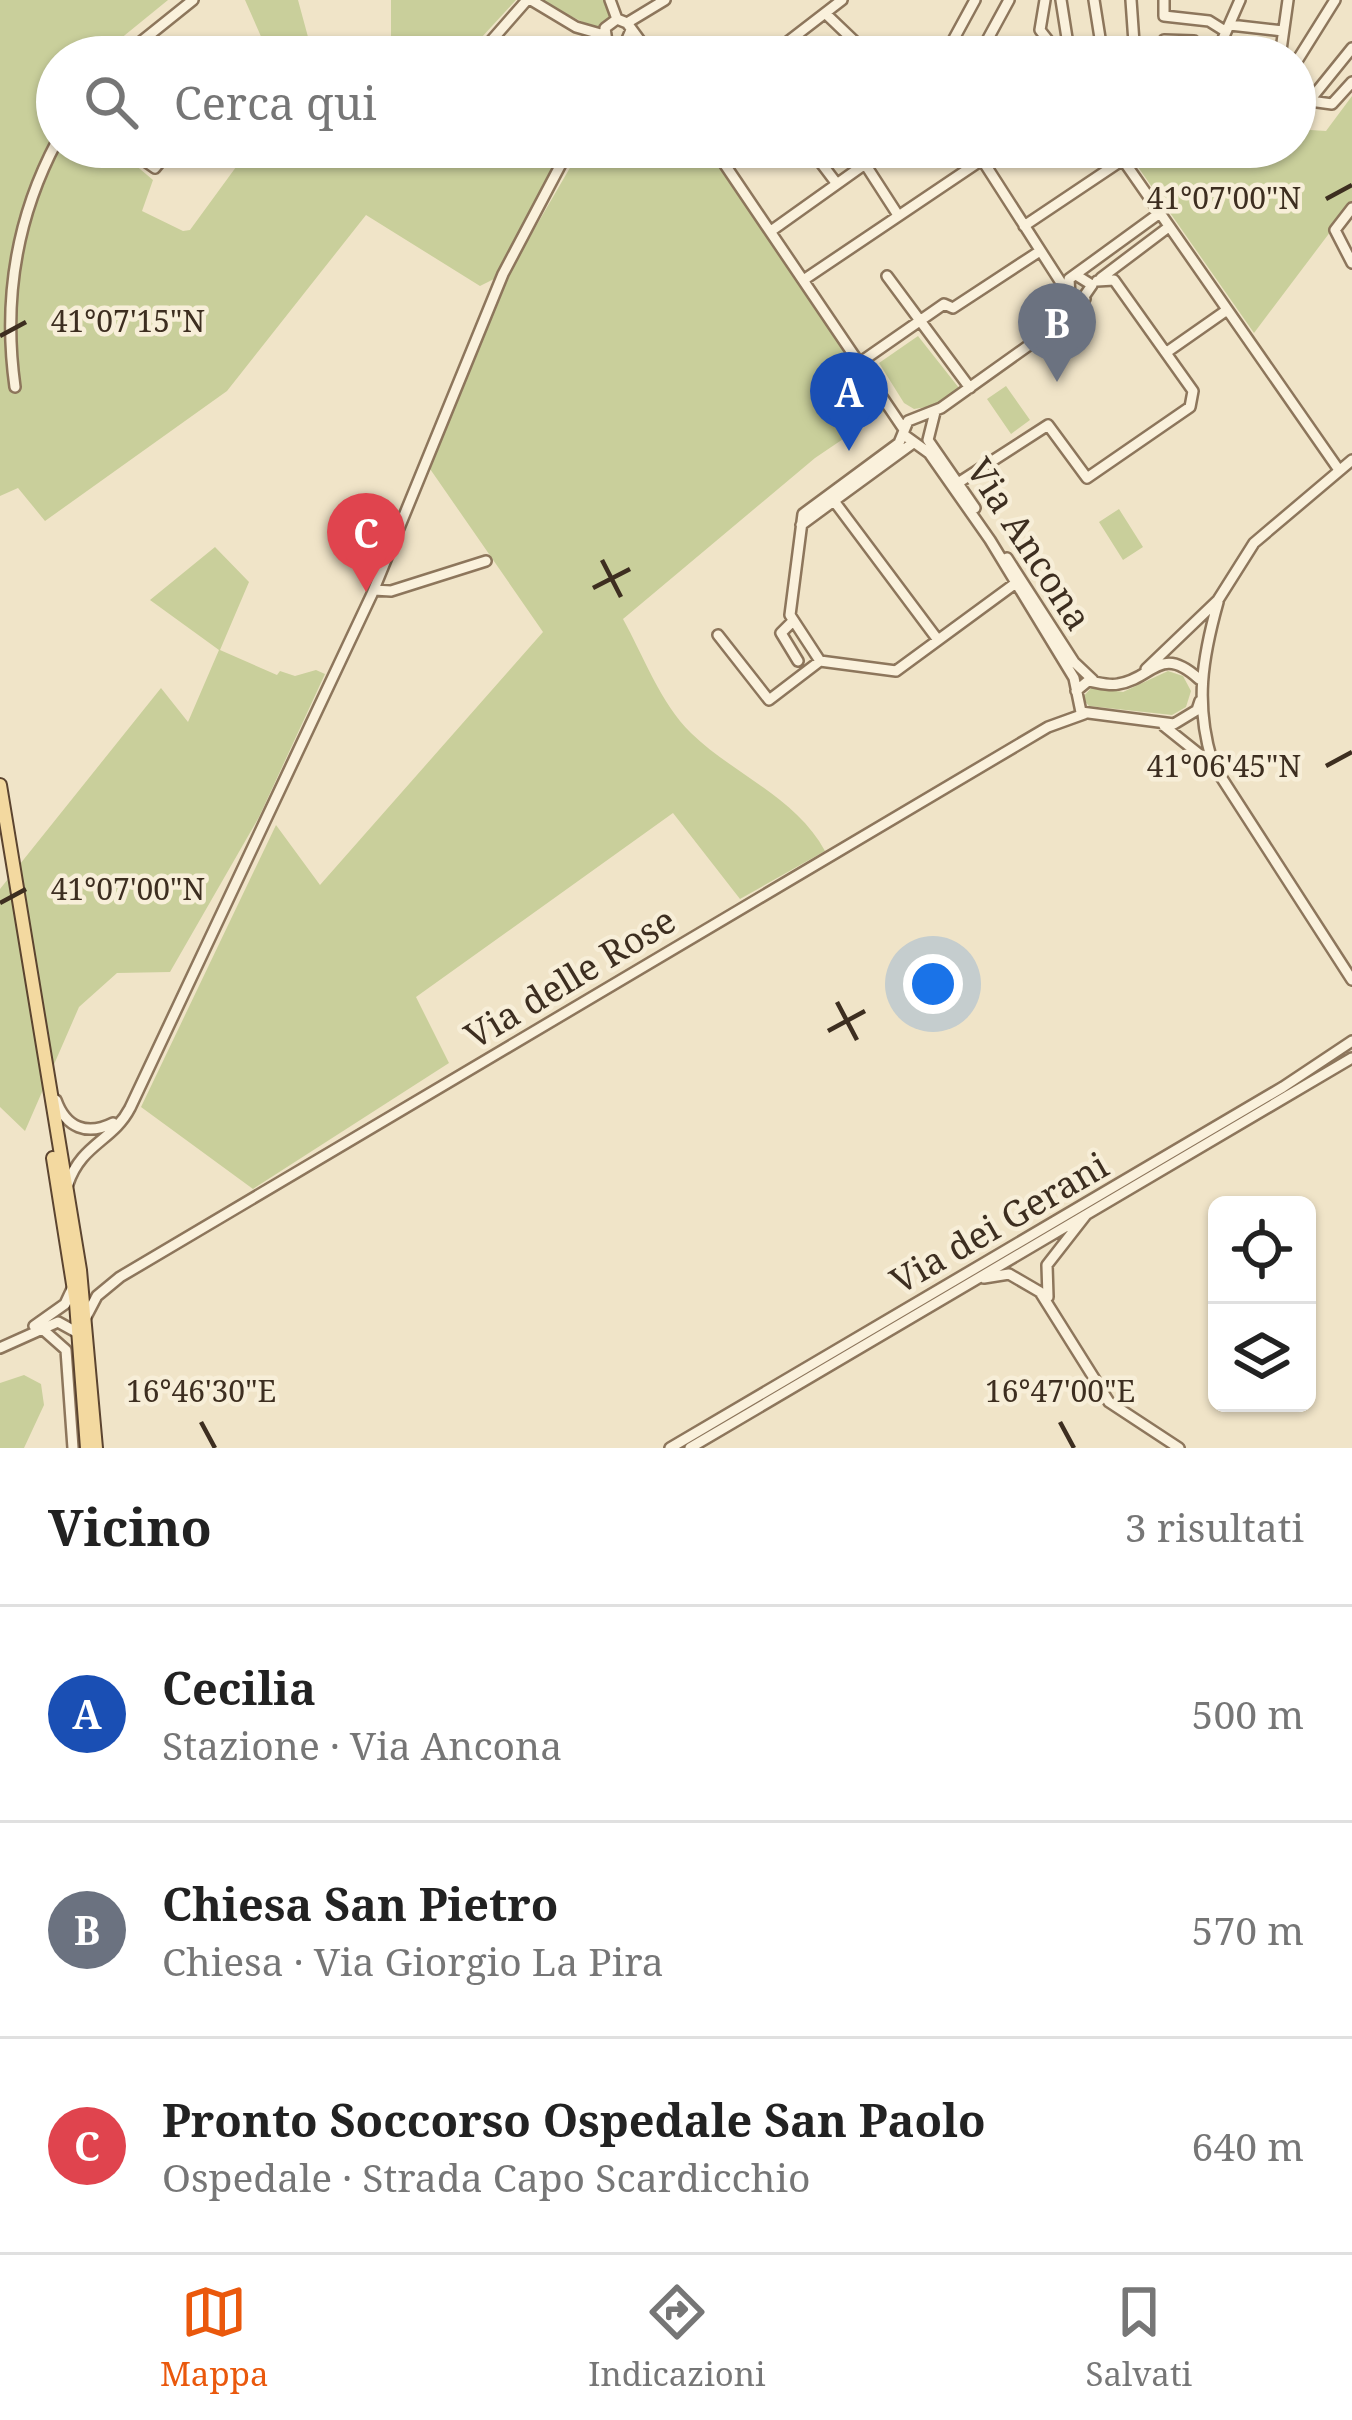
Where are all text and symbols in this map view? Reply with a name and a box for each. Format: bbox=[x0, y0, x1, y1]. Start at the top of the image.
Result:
search box bbox=[36, 36, 1316, 168]
icon: search bbox=[78, 69, 144, 135]
text: Cerca qui bbox=[174, 72, 377, 133]
text: 41°07'00"N bbox=[1147, 177, 1301, 218]
pin: B bbox=[1018, 283, 1096, 382]
text: 41°07'15"N bbox=[51, 300, 205, 341]
pin: A bbox=[810, 352, 888, 451]
street label: Via Ancona bbox=[955, 448, 1103, 639]
pin: C bbox=[327, 493, 405, 592]
text: 41°06'45"N bbox=[1147, 745, 1301, 786]
text: 41°07'00"N bbox=[51, 868, 205, 909]
street label: Via delle Rose bbox=[455, 895, 684, 1060]
your location bbox=[903, 954, 963, 1014]
street label: Via dei Gerani bbox=[881, 1140, 1117, 1305]
map controls bbox=[1208, 1196, 1316, 1412]
button: locate bbox=[1208, 1196, 1316, 1304]
button: layers bbox=[1208, 1304, 1316, 1412]
text: 16°46'30"E bbox=[126, 1370, 276, 1411]
text: 16°47'00"E bbox=[985, 1370, 1135, 1411]
text: Vicino bbox=[48, 1491, 212, 1561]
text: 3 risultati bbox=[1125, 1500, 1304, 1553]
text: Cecilia bbox=[162, 1657, 316, 1718]
text: A bbox=[72, 1687, 102, 1740]
text: 500 m bbox=[1192, 1687, 1304, 1740]
text: Stazione · Via Ancona bbox=[162, 1718, 562, 1771]
text: Chiesa San Pietro bbox=[162, 1873, 559, 1934]
text: B bbox=[74, 1903, 100, 1956]
text: 570 m bbox=[1192, 1903, 1304, 1956]
text: Chiesa · Via Giorgio La Pira bbox=[162, 1934, 664, 1987]
text: Pronto Soccorso Ospedale San Paolo bbox=[162, 2089, 986, 2150]
text: C bbox=[74, 2119, 100, 2172]
text: 640 m bbox=[1192, 2119, 1304, 2172]
text: Ospedale · Strada Capo Scardicchio bbox=[162, 2150, 811, 2203]
tab: Mappa bbox=[160, 2279, 269, 2396]
tab: Indicazioni bbox=[588, 2279, 766, 2396]
tab: Salvati bbox=[1085, 2279, 1192, 2396]

